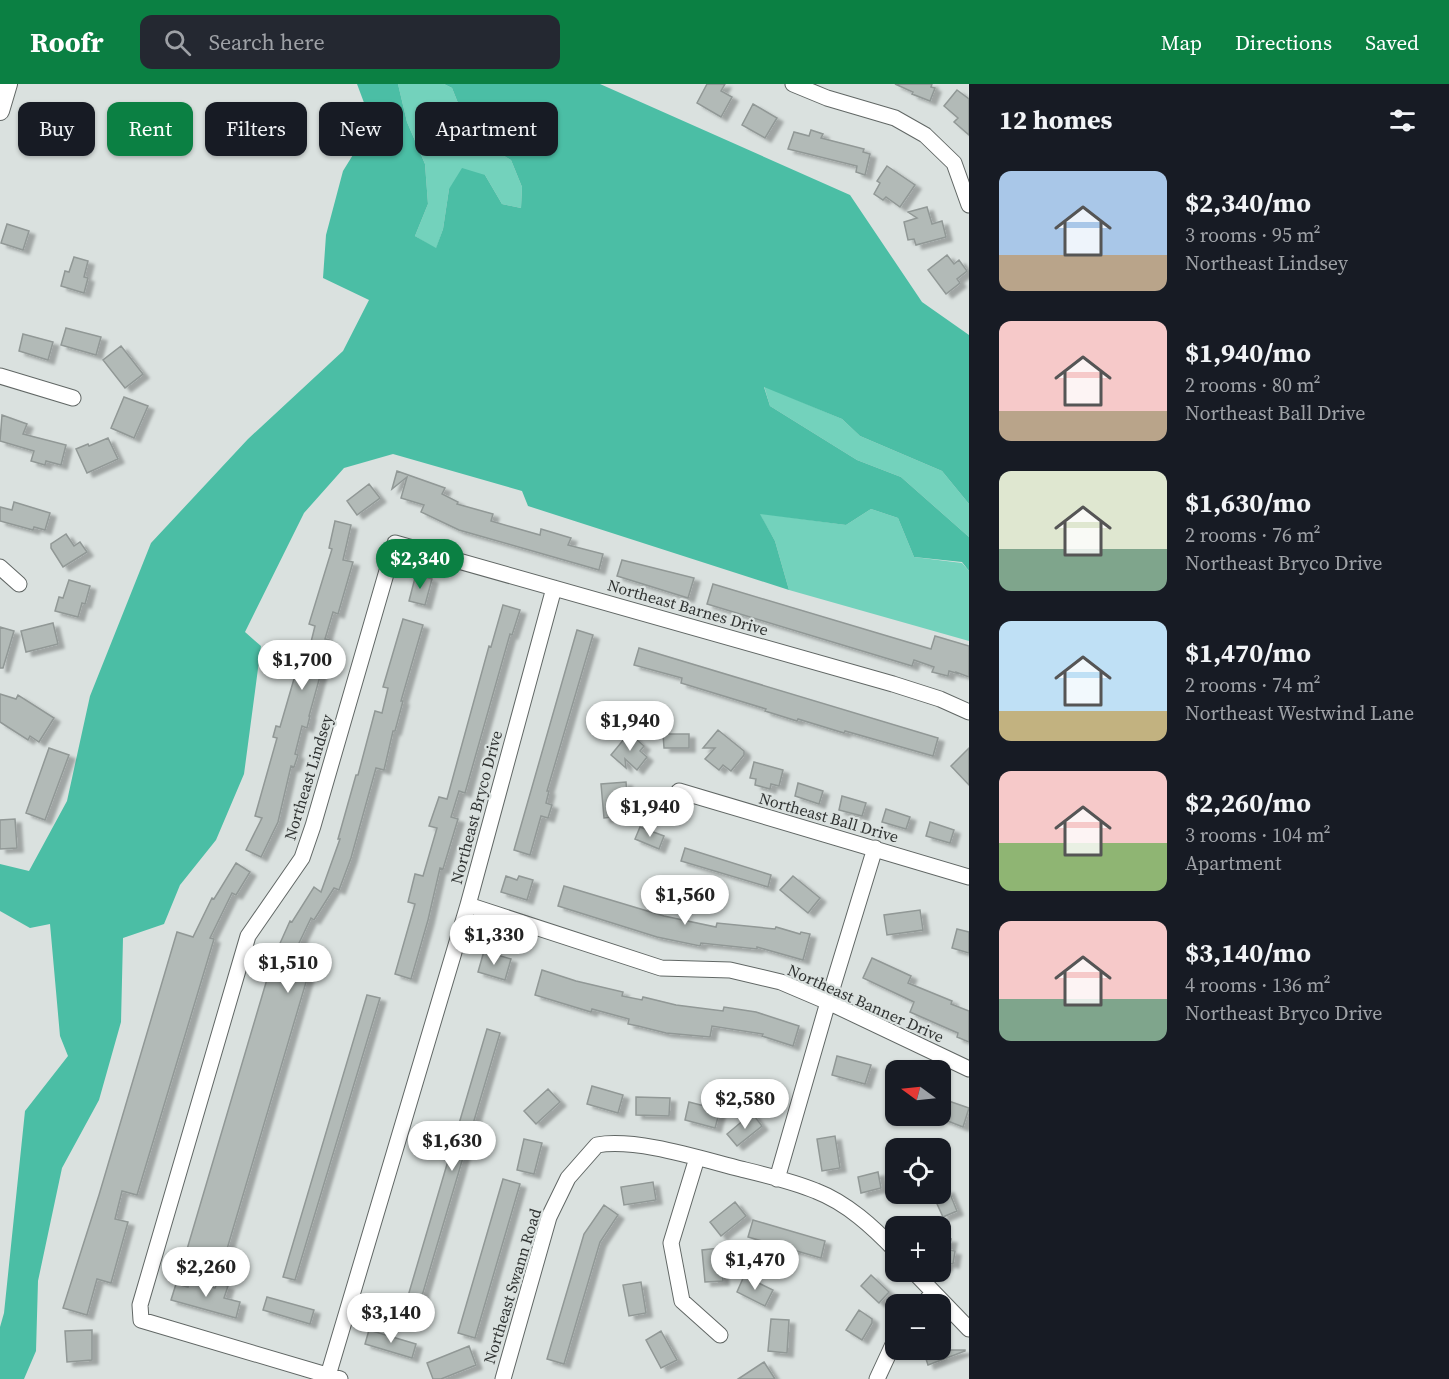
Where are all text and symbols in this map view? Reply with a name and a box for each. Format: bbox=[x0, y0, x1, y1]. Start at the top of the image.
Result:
search box bbox=[140, 15, 560, 69]
text: Roofr bbox=[30, 23, 104, 61]
icon: search bbox=[161, 26, 194, 59]
text: Search here bbox=[209, 27, 325, 57]
text: Map bbox=[1161, 28, 1202, 57]
text: Directions bbox=[1235, 28, 1332, 57]
text: Saved bbox=[1365, 28, 1419, 57]
chip: Buy bbox=[18, 102, 95, 156]
chip: Rent bbox=[107, 102, 193, 156]
chip: Filters bbox=[205, 102, 307, 156]
chip: New bbox=[319, 102, 403, 156]
chip: Apartment bbox=[415, 102, 558, 156]
text: 12 homes bbox=[999, 102, 1112, 138]
icon: filters bbox=[1386, 104, 1419, 137]
text: $2,340/mo bbox=[1185, 185, 1311, 221]
icon: home bbox=[1047, 195, 1119, 267]
text: 3 rooms · 95 m² bbox=[1185, 221, 1321, 249]
text: Northeast Lindsey bbox=[1185, 249, 1348, 277]
text: $1,940/mo bbox=[1185, 335, 1311, 371]
icon: home bbox=[1047, 345, 1119, 417]
text: 2 rooms · 80 m² bbox=[1185, 371, 1321, 399]
text: Northeast Ball Drive bbox=[1185, 399, 1365, 427]
text: $1,630/mo bbox=[1185, 485, 1311, 521]
icon: home bbox=[1047, 495, 1119, 567]
text: 2 rooms · 76 m² bbox=[1185, 521, 1321, 549]
pin: $2,340 bbox=[371, 539, 469, 590]
text: $2,340 bbox=[390, 544, 450, 572]
text: Northeast Bryco Drive bbox=[1185, 549, 1383, 577]
street label: Northeast Barnes Drive bbox=[605, 574, 771, 640]
text: $1,470/mo bbox=[1185, 635, 1311, 671]
pin: $1,700 bbox=[253, 640, 351, 691]
text: $1,700 bbox=[272, 645, 332, 673]
icon: home bbox=[1047, 645, 1119, 717]
text: 2 rooms · 74 m² bbox=[1185, 671, 1321, 699]
text: Northeast Westwind Lane bbox=[1185, 699, 1414, 727]
pin: $1,940 bbox=[581, 701, 679, 752]
text: $1,940 bbox=[600, 706, 660, 734]
street label: Northeast Lindsey bbox=[278, 711, 338, 843]
street label: Northeast Bryco Drive bbox=[445, 728, 507, 886]
text: $2,260/mo bbox=[1185, 785, 1311, 821]
pin: $1,940 bbox=[601, 787, 699, 838]
street label: Northeast Ball Drive bbox=[757, 787, 901, 847]
text: $1,940 bbox=[620, 792, 680, 820]
icon: home bbox=[1047, 795, 1119, 867]
text: 3 rooms · 104 m² bbox=[1185, 821, 1331, 849]
text: Apartment bbox=[1185, 849, 1282, 877]
pin: $1,560 bbox=[636, 875, 734, 926]
text: $1,560 bbox=[655, 880, 715, 908]
pin: $1,330 bbox=[445, 915, 543, 966]
text: $1,330 bbox=[464, 920, 524, 948]
text: $3,140/mo bbox=[1185, 935, 1311, 971]
pin: $1,510 bbox=[239, 943, 337, 994]
icon: home bbox=[1047, 945, 1119, 1017]
text: $1,510 bbox=[258, 948, 318, 976]
street label: Northeast Banner Drive bbox=[784, 959, 948, 1047]
text: 4 rooms · 136 m² bbox=[1185, 971, 1331, 999]
text: Northeast Bryco Drive bbox=[1185, 999, 1383, 1027]
north arrow bbox=[885, 1060, 951, 1126]
map controls bbox=[885, 1060, 951, 1360]
pin: $2,580 bbox=[696, 1079, 794, 1130]
text: $2,580 bbox=[715, 1084, 775, 1112]
pin: $1,630 bbox=[403, 1121, 501, 1172]
text: $1,630 bbox=[422, 1126, 482, 1154]
button: locate bbox=[885, 1138, 951, 1204]
street label: Northeast Swann Road bbox=[478, 1206, 546, 1366]
button: + bbox=[885, 1216, 951, 1282]
pin: $1,470 bbox=[706, 1240, 804, 1291]
text: $1,470 bbox=[725, 1245, 785, 1273]
pin: $2,260 bbox=[157, 1247, 255, 1298]
text: $2,260 bbox=[176, 1252, 236, 1280]
pin: $3,140 bbox=[342, 1293, 440, 1344]
button: − bbox=[885, 1294, 951, 1360]
text: $3,140 bbox=[361, 1298, 421, 1326]

